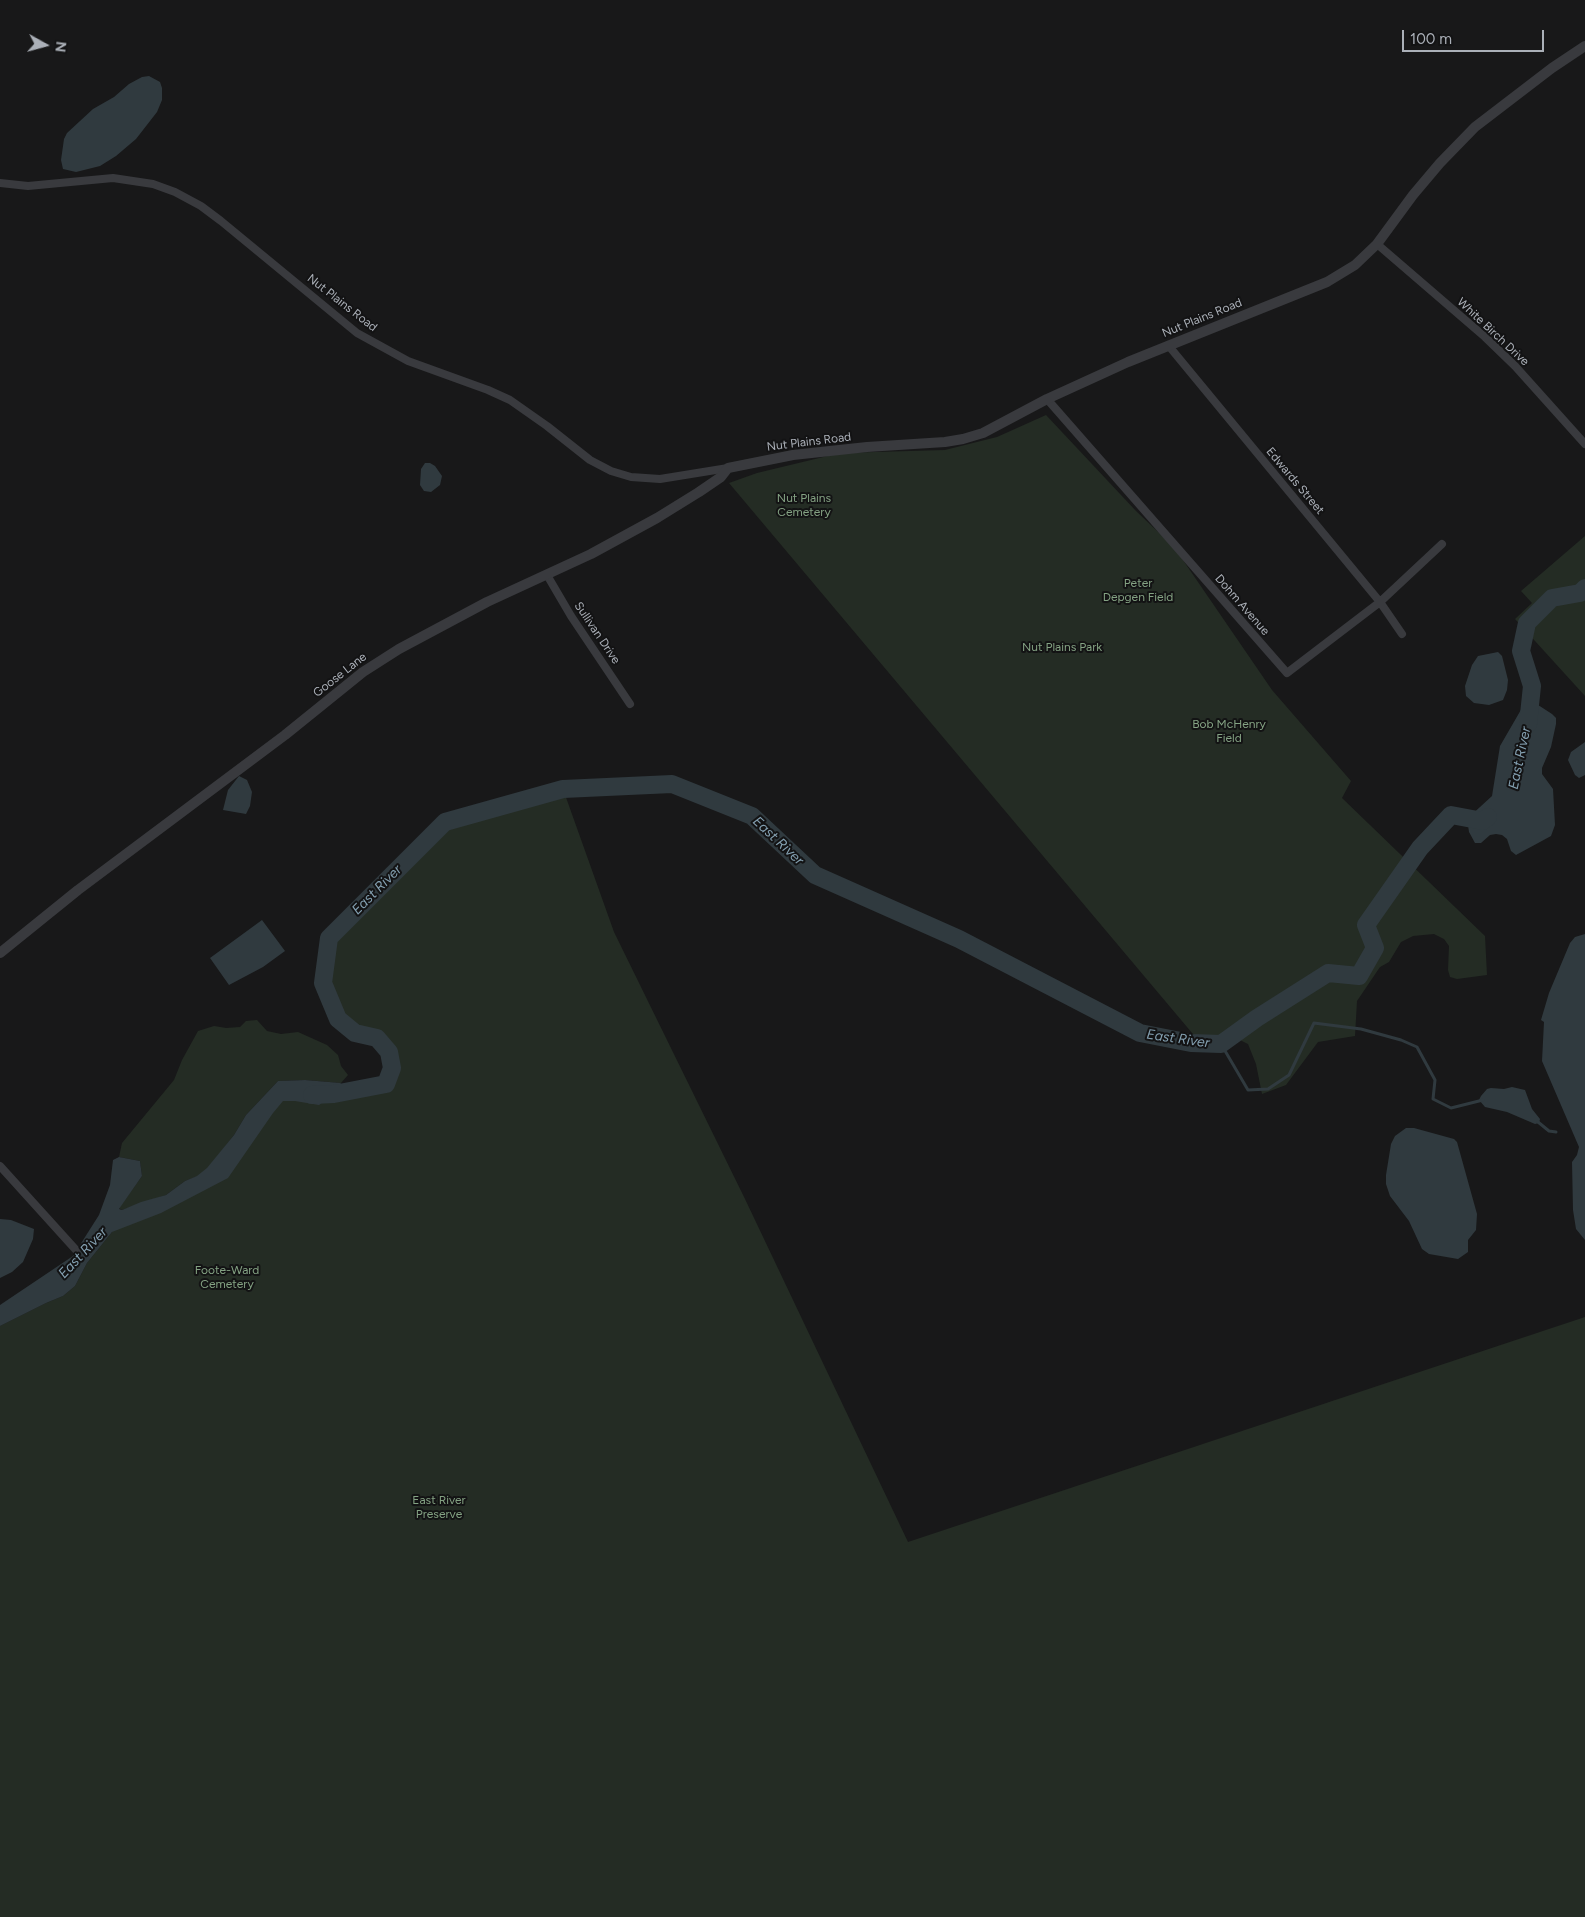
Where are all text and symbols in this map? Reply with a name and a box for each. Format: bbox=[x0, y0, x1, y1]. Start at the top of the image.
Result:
north arrow bbox=[20, 20, 70, 70]
scale bar bbox=[1405, 20, 1548, 52]
text: 100 m bbox=[1410, 30, 1452, 48]
text: N bbox=[51, 40, 69, 53]
street label: Nut Plains Road bbox=[304, 271, 380, 335]
street label: Nut Plains Road bbox=[1160, 295, 1244, 341]
street label: White Birch Drive bbox=[1454, 295, 1532, 369]
street label: Nut Plains Road bbox=[766, 430, 852, 454]
street label: Edwards Street bbox=[1263, 445, 1327, 517]
park label: Nut Plains Cemetery bbox=[777, 491, 831, 519]
street label: Dohm Avenue bbox=[1212, 572, 1272, 638]
park label: Peter Depgen Field bbox=[1103, 576, 1173, 604]
street label: Sullivan Drive bbox=[571, 599, 623, 667]
park label: Nut Plains Park bbox=[1022, 640, 1102, 654]
street label: Goose Lane bbox=[310, 650, 370, 700]
park label: Bob McHenry Field bbox=[1192, 717, 1266, 745]
water label: East River bbox=[1505, 725, 1535, 791]
water label: East River bbox=[749, 813, 807, 869]
water label: East River bbox=[349, 862, 405, 918]
water label: East River bbox=[1145, 1026, 1211, 1052]
water label: East River bbox=[55, 1224, 111, 1282]
park label: Foote-Ward Cemetery bbox=[195, 1263, 259, 1291]
park label: East River Preserve bbox=[412, 1493, 466, 1521]

